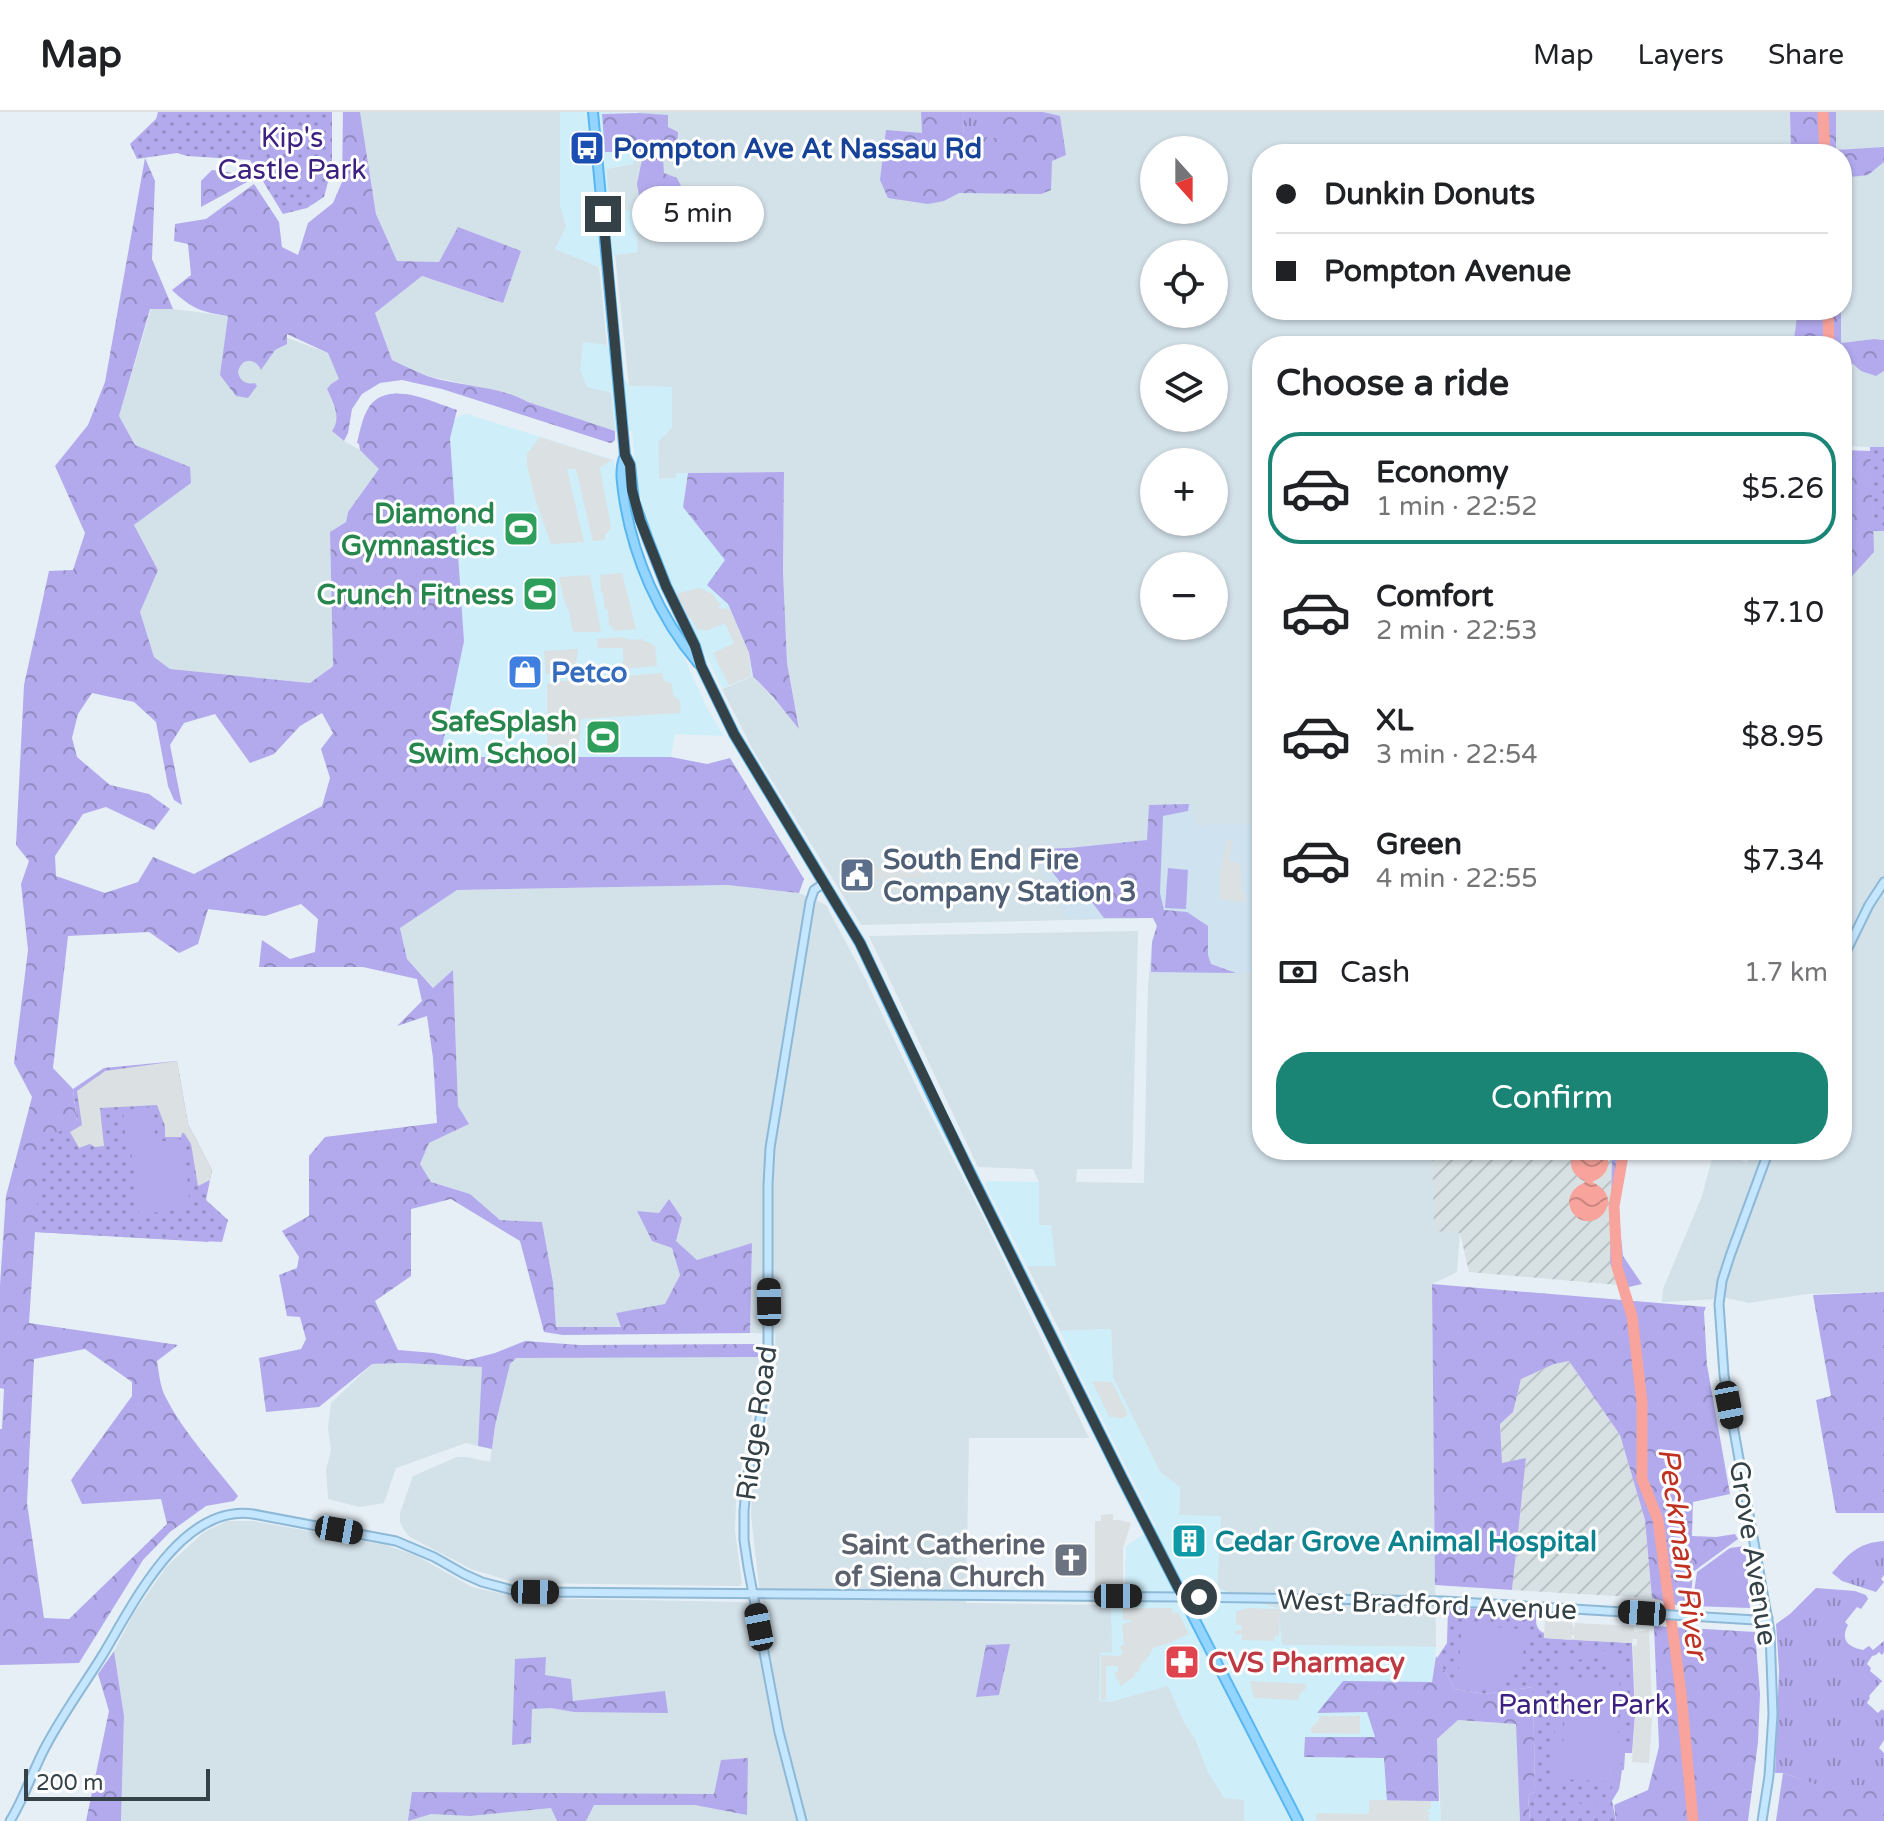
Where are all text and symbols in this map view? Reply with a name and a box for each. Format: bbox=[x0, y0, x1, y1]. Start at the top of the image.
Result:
text: Map bbox=[40, 32, 122, 78]
text: Map bbox=[1533, 38, 1594, 72]
text: Layers bbox=[1638, 38, 1724, 72]
text: Share bbox=[1768, 38, 1844, 72]
park label: Kip's Castle Park bbox=[217, 121, 367, 187]
bus stop icon: Pompton Ave At Nassau Rd bbox=[568, 129, 606, 167]
place label: Pompton Ave At Nassau Rd bbox=[613, 132, 982, 166]
north arrow bbox=[1140, 136, 1228, 224]
map controls bbox=[1140, 136, 1228, 640]
text: Dunkin Donuts bbox=[1324, 176, 1535, 213]
callout: 5 min bbox=[631, 186, 763, 242]
route end bbox=[585, 196, 621, 232]
text: 5 min bbox=[663, 198, 733, 229]
button: locate bbox=[1140, 240, 1228, 328]
text: Pompton Avenue bbox=[1324, 253, 1571, 290]
button: layers bbox=[1140, 344, 1228, 432]
text: Choose a ride bbox=[1276, 362, 1509, 405]
button: + bbox=[1140, 448, 1228, 536]
icon: car bbox=[1280, 452, 1352, 524]
text: Economy bbox=[1376, 454, 1509, 491]
text: $5.26 bbox=[1742, 470, 1824, 507]
text: 1 min · 22:52 bbox=[1376, 491, 1538, 522]
place label: Diamond Gymnastics bbox=[341, 497, 495, 563]
sports icon: Diamond Gymnastics bbox=[502, 510, 540, 548]
button: − bbox=[1140, 552, 1228, 640]
sports icon: Crunch Fitness bbox=[521, 575, 559, 613]
icon: car bbox=[1280, 576, 1352, 648]
place label: Crunch Fitness bbox=[316, 578, 514, 612]
text: Comfort bbox=[1376, 578, 1494, 615]
text: $7.10 bbox=[1743, 594, 1824, 631]
text: 2 min · 22:53 bbox=[1376, 615, 1538, 646]
shop icon: Petco bbox=[506, 653, 544, 691]
place label: Petco bbox=[551, 656, 628, 690]
icon: car bbox=[1280, 700, 1352, 772]
text: XL bbox=[1376, 702, 1413, 739]
place label: SafeSplash Swim School bbox=[408, 705, 577, 771]
sports icon: SafeSplash Swim School bbox=[584, 718, 622, 756]
text: $8.95 bbox=[1741, 718, 1824, 755]
text: 3 min · 22:54 bbox=[1376, 739, 1538, 770]
icon: car bbox=[1280, 824, 1352, 896]
text: Green bbox=[1376, 826, 1462, 863]
text: $7.34 bbox=[1743, 842, 1824, 879]
place label: South End Fire Company Station 3 bbox=[883, 843, 1137, 909]
public building icon: South End Fire Company Station 3 bbox=[838, 856, 876, 894]
text: 4 min · 22:55 bbox=[1376, 863, 1538, 894]
icon: cash bbox=[1276, 950, 1320, 994]
text: Cash bbox=[1340, 954, 1410, 991]
text: 1.7 km bbox=[1744, 957, 1828, 988]
button: Confirm bbox=[1276, 1052, 1828, 1144]
car bbox=[757, 1278, 781, 1326]
street label: Ridge Road bbox=[729, 1344, 785, 1503]
car bbox=[1713, 1379, 1745, 1431]
water label: Peckman River bbox=[1649, 1445, 1716, 1664]
street label: Grove Avenue bbox=[1722, 1458, 1784, 1648]
car bbox=[313, 1514, 365, 1546]
building icon: Cedar Grove Animal Hospital bbox=[1170, 1522, 1208, 1560]
place label: Cedar Grove Animal Hospital bbox=[1215, 1525, 1597, 1559]
place label: Saint Catherine of Siena Church bbox=[835, 1528, 1045, 1594]
church icon: Saint Catherine of Siena Church bbox=[1052, 1541, 1090, 1579]
route start bbox=[1181, 1579, 1217, 1615]
car bbox=[511, 1580, 559, 1604]
street label: West Bradford Avenue bbox=[1277, 1583, 1577, 1627]
car bbox=[1094, 1584, 1142, 1608]
car bbox=[1617, 1599, 1667, 1627]
car bbox=[743, 1601, 775, 1653]
pharmacy icon: CVS Pharmacy bbox=[1163, 1643, 1201, 1681]
place label: CVS Pharmacy bbox=[1208, 1646, 1405, 1680]
park label: Panther Park bbox=[1498, 1688, 1670, 1722]
scale bar bbox=[24, 1765, 210, 1801]
text: 200 m bbox=[36, 1770, 103, 1796]

